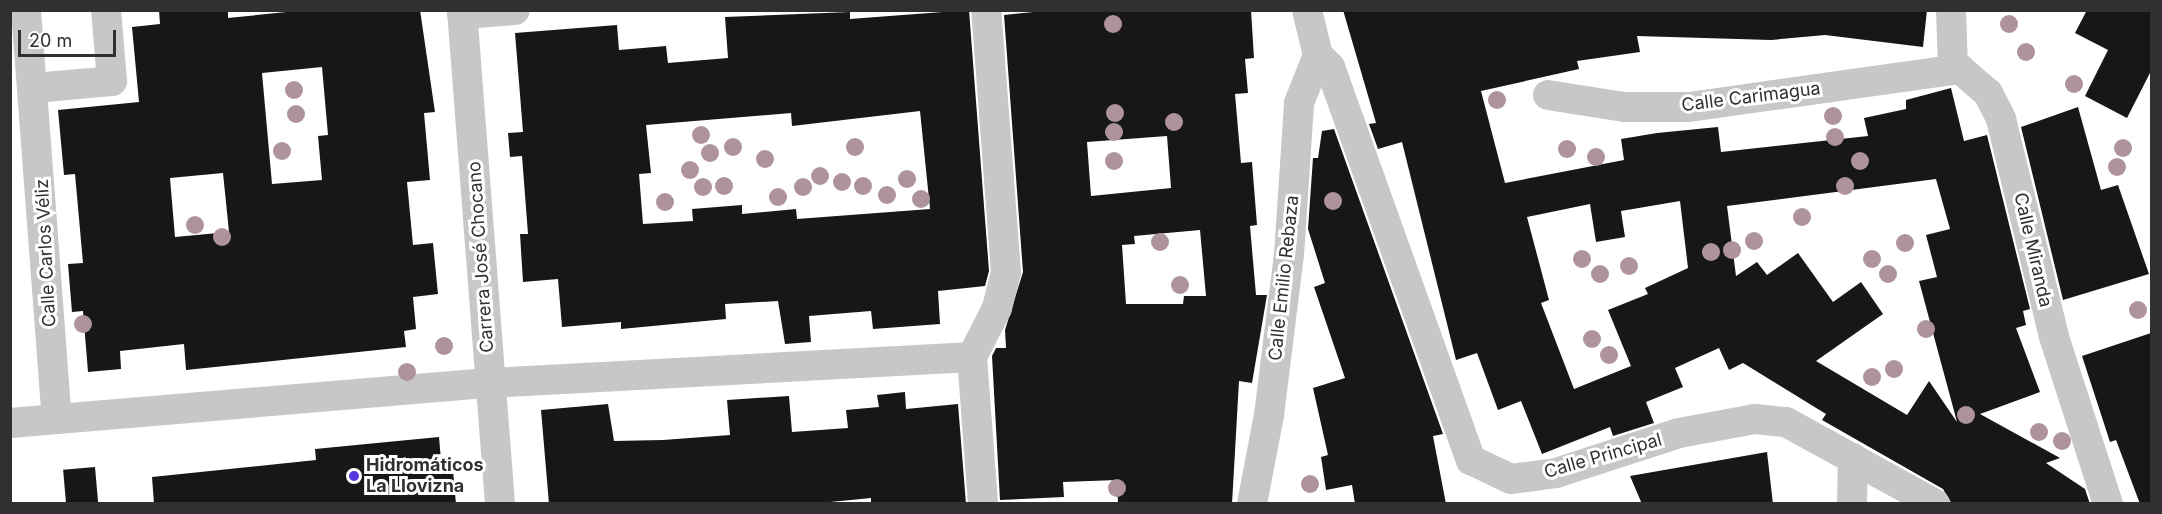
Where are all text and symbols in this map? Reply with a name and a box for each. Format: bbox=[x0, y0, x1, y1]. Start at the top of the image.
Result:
scale bar bbox=[21, 18, 118, 56]
text: 20 m bbox=[29, 30, 72, 51]
street label: Calle Carimagua bbox=[1680, 78, 1822, 116]
street label: Carrera José Chocano bbox=[464, 161, 498, 353]
street label: Calle Carlos Véliz bbox=[31, 178, 61, 328]
street label: Calle Miranda bbox=[2009, 191, 2057, 309]
street label: Calle Emilio Rebaza bbox=[1265, 194, 1303, 362]
street label: Calle Principal bbox=[1542, 429, 1664, 483]
place label: Hidromáticos La Llovizna bbox=[366, 455, 484, 498]
marker: Hidromáticos La Llovizna bbox=[347, 469, 361, 483]

